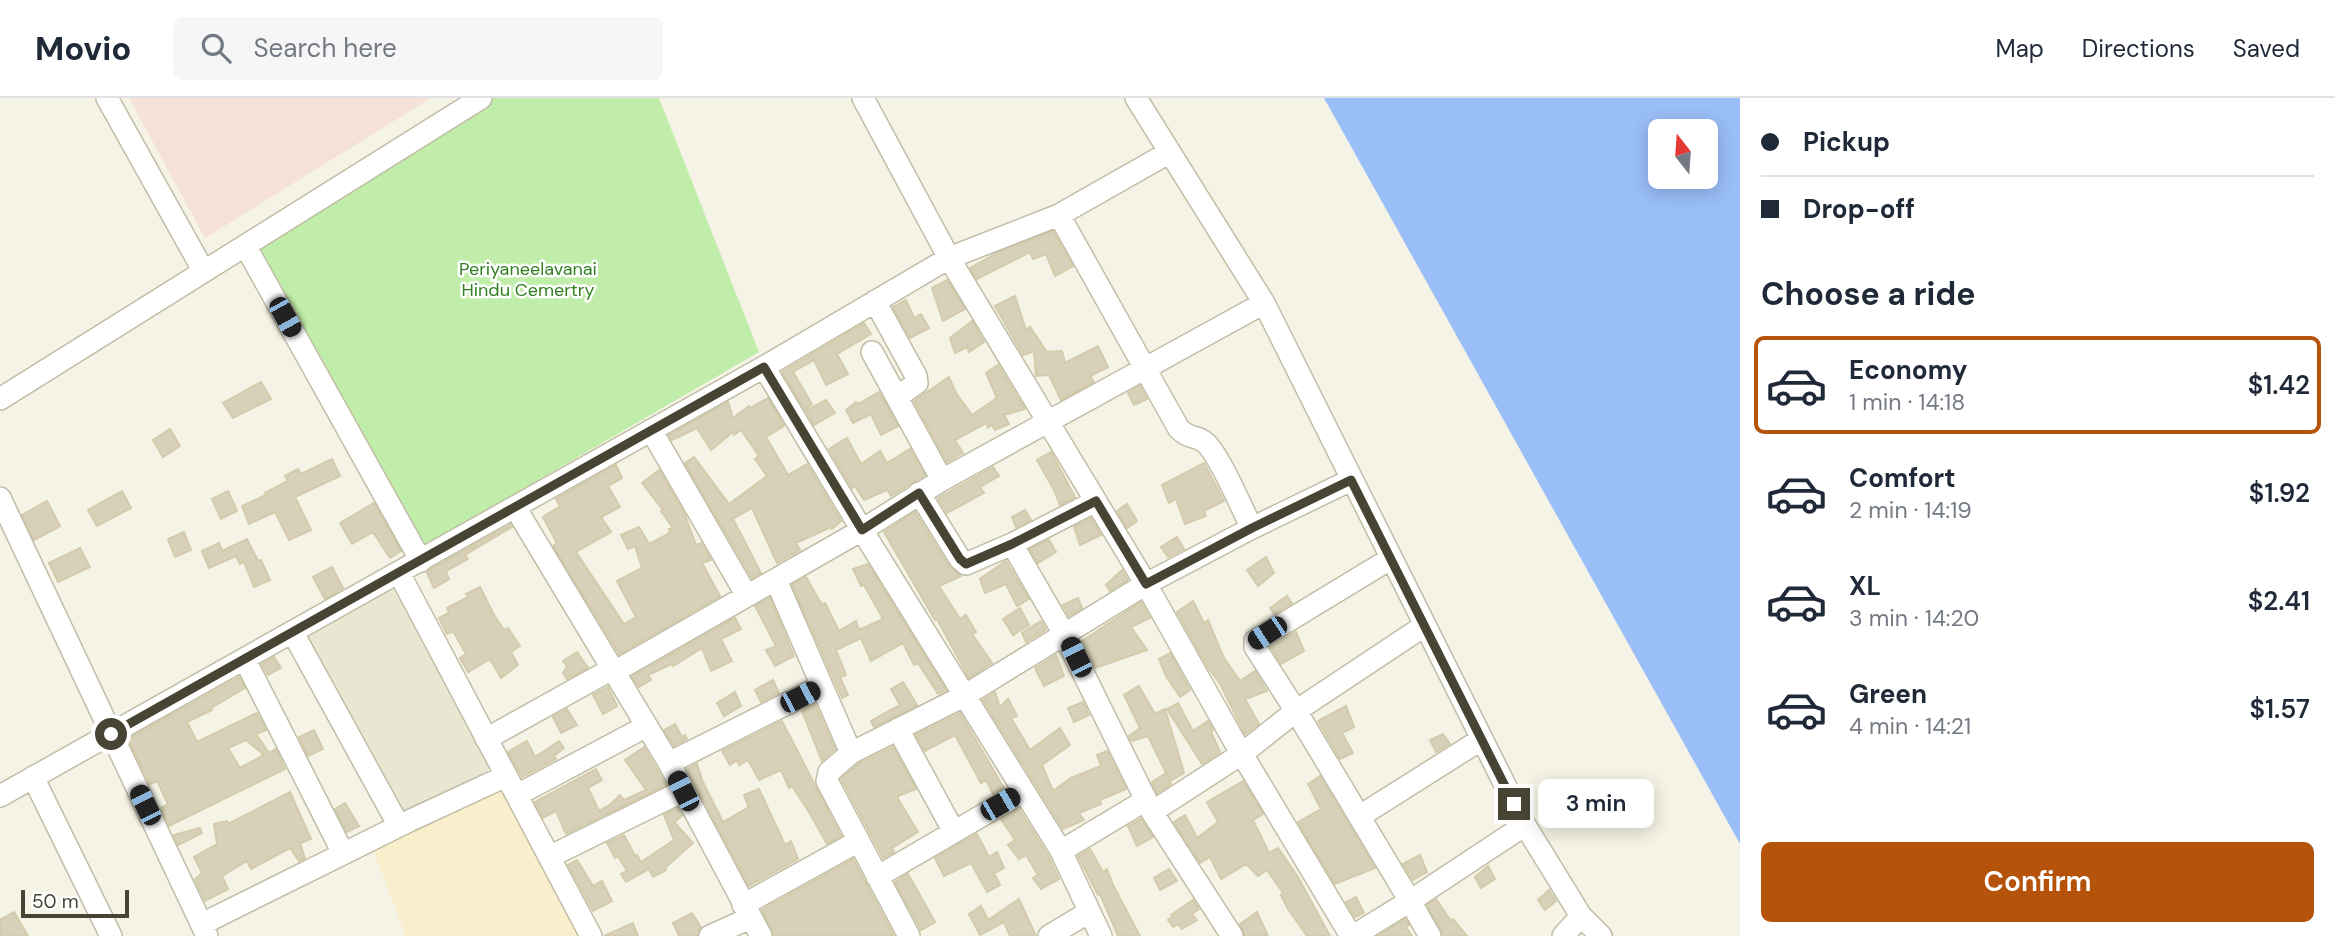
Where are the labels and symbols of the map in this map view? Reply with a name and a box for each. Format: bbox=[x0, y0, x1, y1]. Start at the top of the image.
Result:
north arrow bbox=[1648, 119, 1718, 189]
park label: Periyaneelavanai Hindu Cemertry bbox=[459, 257, 597, 302]
car bbox=[266, 294, 305, 340]
car bbox=[1244, 613, 1291, 653]
car bbox=[1058, 634, 1095, 680]
car bbox=[777, 678, 824, 716]
route start bbox=[95, 718, 127, 750]
car bbox=[665, 768, 702, 814]
callout: 3 min bbox=[1538, 780, 1654, 828]
car bbox=[127, 782, 164, 828]
car bbox=[977, 784, 1024, 824]
route end bbox=[1498, 788, 1530, 820]
scale bar bbox=[21, 887, 130, 919]

